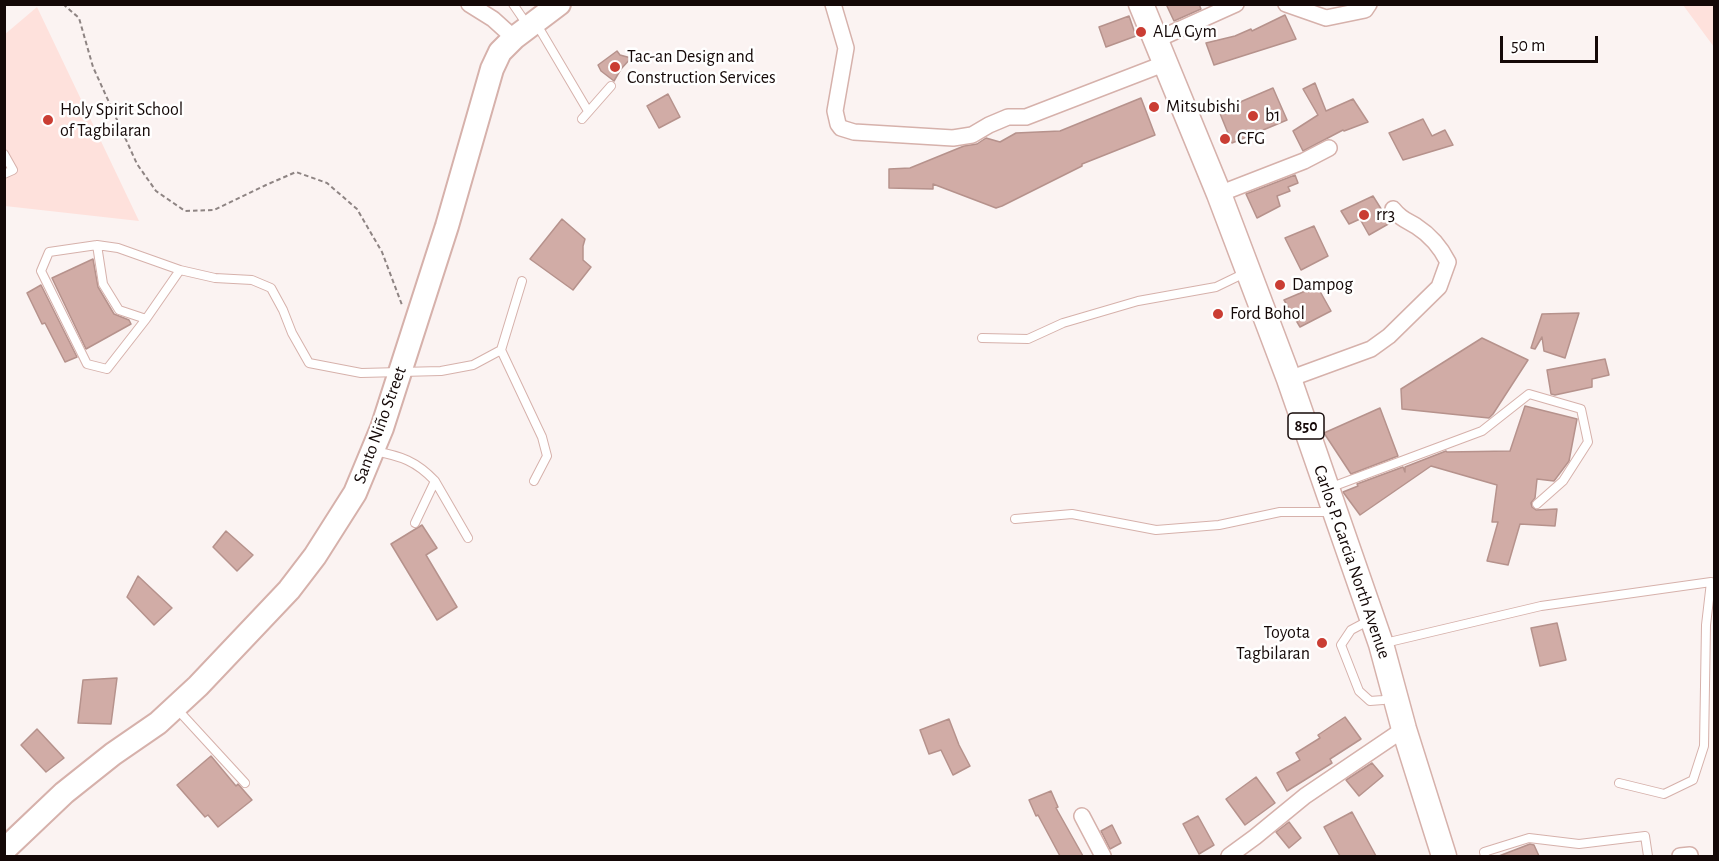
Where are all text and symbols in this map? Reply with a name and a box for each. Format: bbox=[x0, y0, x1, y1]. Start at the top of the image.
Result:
place label: ALA Gym bbox=[1153, 21, 1217, 43]
scale bar bbox=[1503, 24, 1600, 62]
marker: ALA Gym bbox=[1134, 25, 1148, 39]
text: 50 m bbox=[1511, 37, 1545, 55]
place label: Tac-an Design and Construction Services bbox=[627, 46, 776, 88]
marker: Tac-an Design and Construction Services bbox=[608, 60, 622, 74]
place label: Mitsubishi bbox=[1166, 96, 1240, 118]
place label: Holy Spirit School of Tagbilaran bbox=[60, 99, 183, 142]
marker: Mitsubishi bbox=[1147, 100, 1161, 114]
place label: b1 bbox=[1265, 105, 1280, 127]
marker: b1 bbox=[1246, 109, 1260, 123]
marker: Holy Spirit School of Tagbilaran bbox=[41, 113, 55, 127]
place label: CFG bbox=[1237, 128, 1265, 150]
marker: CFG bbox=[1218, 132, 1232, 146]
place label: rr3 bbox=[1376, 204, 1395, 226]
marker: rr3 bbox=[1357, 208, 1371, 222]
place label: Dampog bbox=[1292, 274, 1353, 296]
marker: Dampog bbox=[1273, 278, 1287, 292]
place label: Ford Bohol bbox=[1230, 303, 1305, 325]
marker: Ford Bohol bbox=[1211, 307, 1225, 321]
street label: Santo Niño Street bbox=[349, 364, 411, 486]
road number: 850 bbox=[1288, 413, 1324, 439]
street label: Carlos P. Garcia North Avenue bbox=[1309, 462, 1395, 662]
place label: Toyota Tagbilaran bbox=[1236, 622, 1310, 664]
marker: Toyota Tagbilaran bbox=[1315, 636, 1329, 650]

